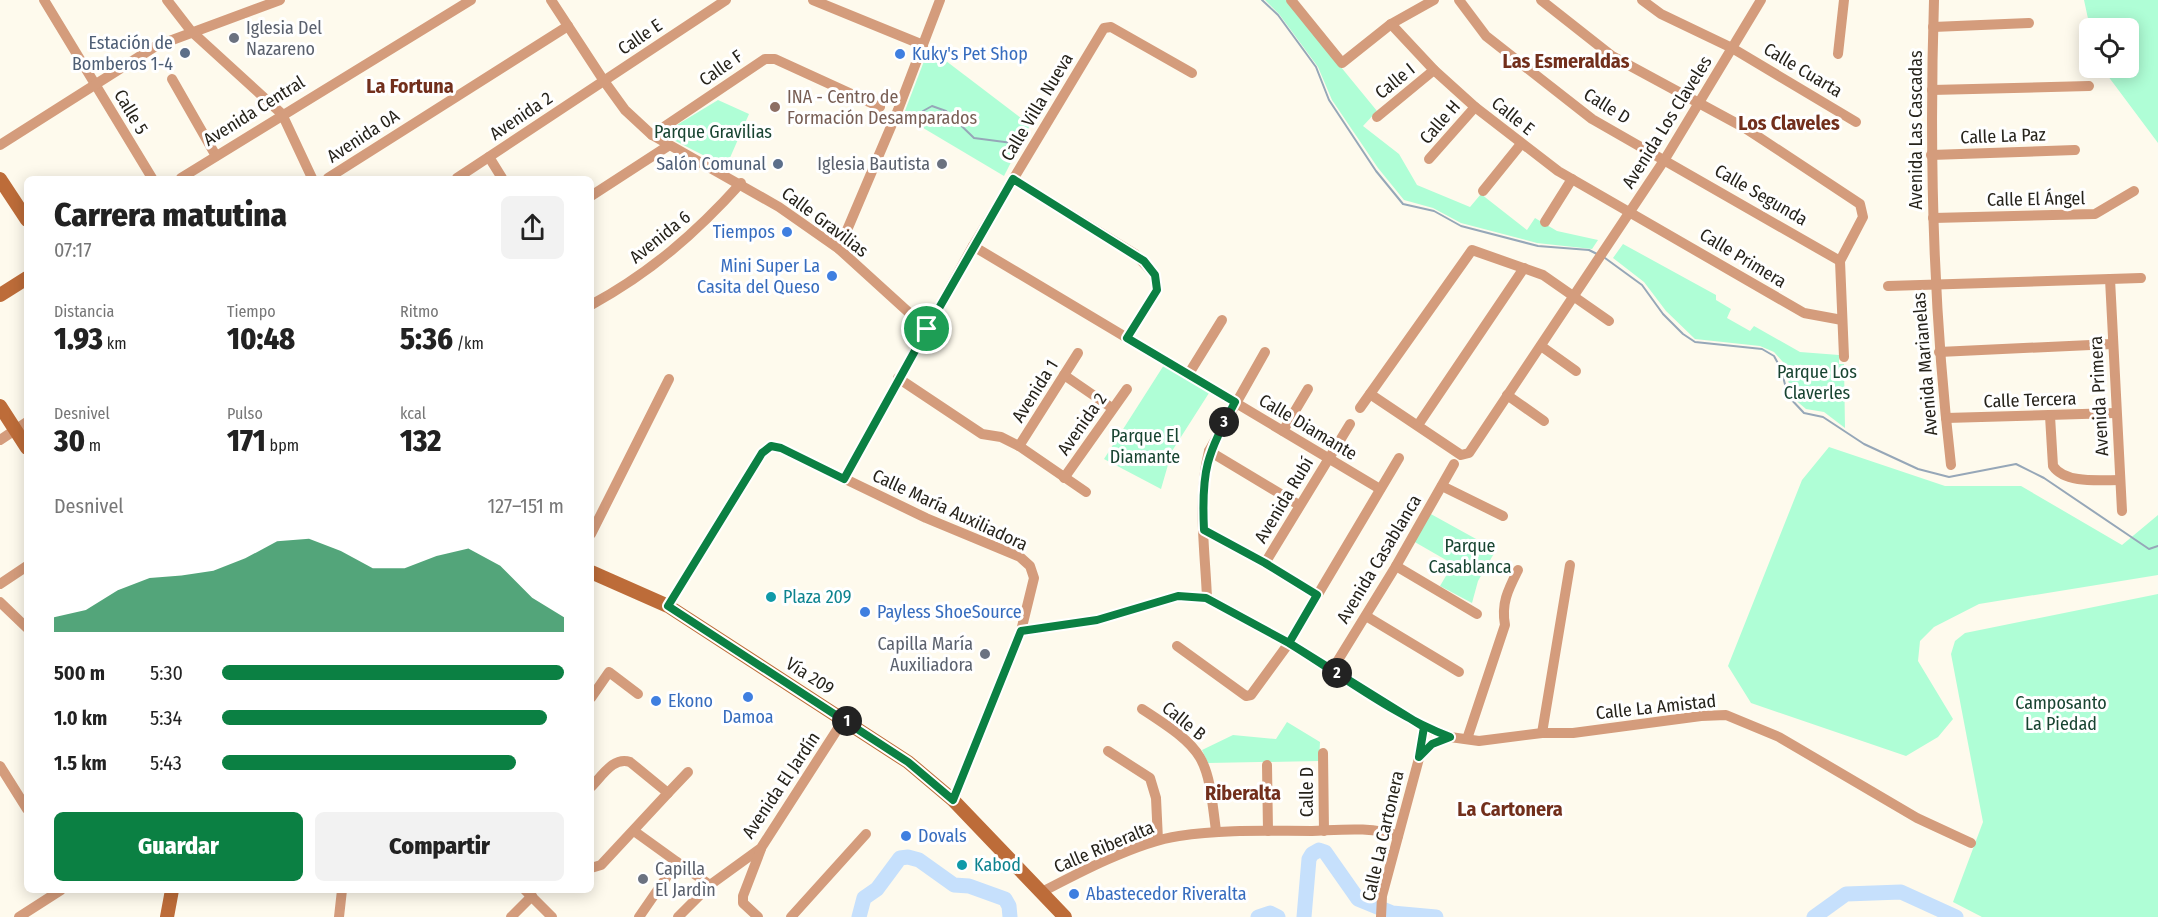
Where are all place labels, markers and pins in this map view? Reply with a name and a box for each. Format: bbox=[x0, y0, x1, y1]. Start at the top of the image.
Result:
place label: Iglesia Del Nazareno bbox=[246, 17, 322, 60]
marker: Iglesia Del Nazareno bbox=[227, 31, 241, 45]
place label: Estación de Bomberos 1-4 bbox=[72, 32, 173, 75]
place label: Kuky's Pet Shop bbox=[912, 43, 1028, 65]
marker: Estación de Bomberos 1-4 bbox=[178, 46, 192, 60]
marker: Kuky's Pet Shop bbox=[893, 47, 907, 61]
place label: INA - Centro de Formación Desamparados bbox=[787, 86, 978, 129]
marker: INA - Centro de Formación Desamparados bbox=[768, 100, 782, 114]
place label: Salón Comunal bbox=[656, 153, 766, 175]
place label: Iglesia Bautista bbox=[817, 153, 930, 175]
marker: Salón Comunal bbox=[771, 157, 785, 171]
marker: Iglesia Bautista bbox=[935, 157, 949, 171]
place label: Tiempos bbox=[713, 221, 775, 243]
marker: Tiempos bbox=[780, 225, 794, 239]
place label: Mini Super La Casita del Queso bbox=[697, 255, 820, 298]
marker: Mini Super La Casita del Queso bbox=[825, 269, 839, 283]
pin bbox=[901, 303, 952, 354]
pin: 3 bbox=[1209, 407, 1239, 437]
place label: Plaza 209 bbox=[783, 586, 852, 608]
marker: Plaza 209 bbox=[764, 590, 778, 604]
place label: Payless ShoeSource bbox=[877, 601, 1022, 623]
marker: Payless ShoeSource bbox=[858, 605, 872, 619]
place label: Capilla María Auxiliadora bbox=[877, 633, 973, 676]
marker: Capilla María Auxiliadora bbox=[978, 647, 992, 661]
pin: 2 bbox=[1322, 658, 1352, 688]
place label: Ekono bbox=[668, 690, 713, 712]
marker: Damoa bbox=[741, 690, 755, 704]
marker: Ekono bbox=[649, 694, 663, 708]
place label: Damoa bbox=[722, 706, 774, 728]
pin: 1 bbox=[832, 706, 862, 736]
place label: Dovals bbox=[918, 825, 967, 847]
marker: Dovals bbox=[899, 829, 913, 843]
place label: Kabod bbox=[974, 854, 1021, 876]
place label: Capilla El Jardìn bbox=[655, 858, 716, 901]
marker: Kabod bbox=[955, 858, 969, 872]
marker: Capilla El Jardìn bbox=[636, 872, 650, 886]
place label: Abastecedor Riveralta bbox=[1086, 883, 1247, 905]
marker: Abastecedor Riveralta bbox=[1067, 887, 1081, 901]

